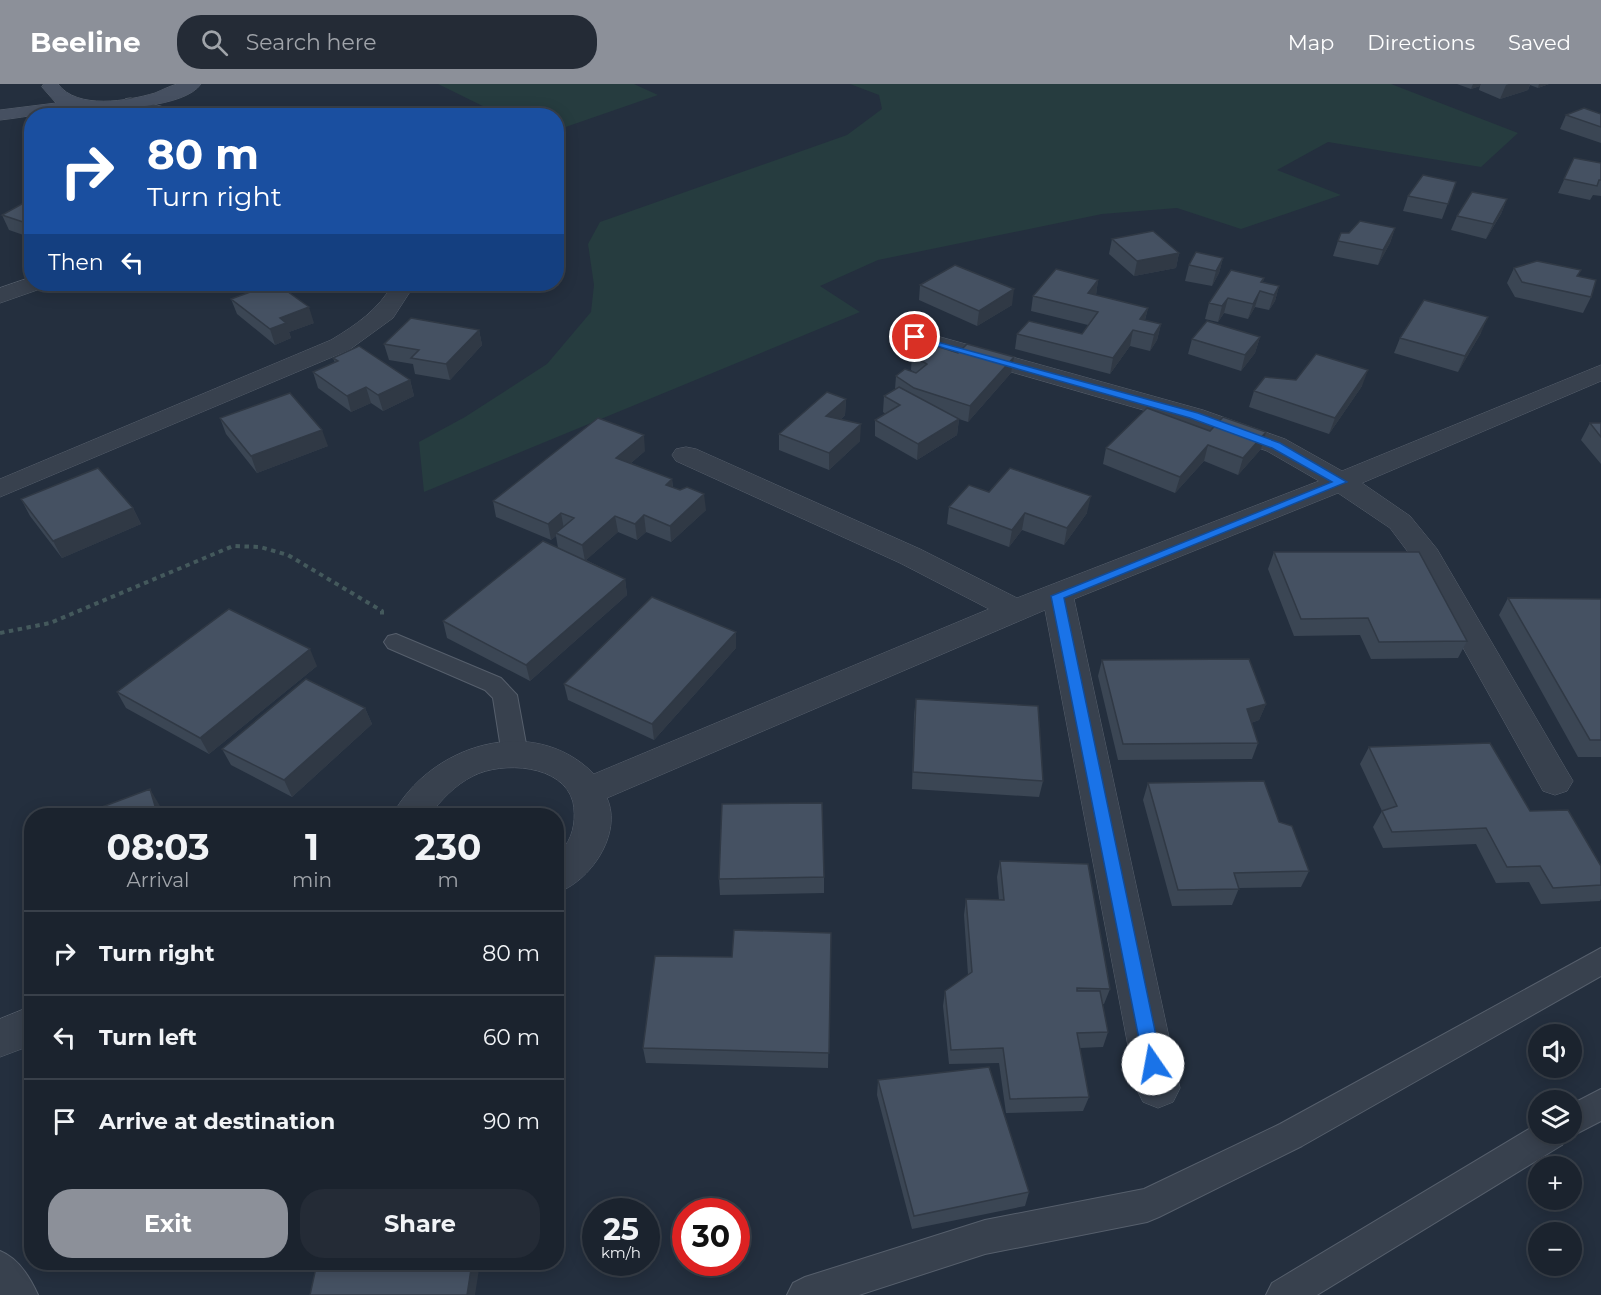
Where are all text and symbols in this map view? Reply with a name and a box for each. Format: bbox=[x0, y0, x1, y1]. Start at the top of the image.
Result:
search box bbox=[177, 15, 597, 69]
text: Beeline bbox=[30, 25, 141, 59]
icon: search bbox=[198, 26, 231, 59]
text: Search here bbox=[246, 29, 377, 56]
text: Map bbox=[1288, 30, 1334, 55]
text: Directions bbox=[1367, 30, 1475, 55]
text: Saved bbox=[1508, 30, 1571, 55]
text: 80 m bbox=[147, 128, 259, 180]
icon: right bbox=[48, 132, 126, 210]
text: Turn right bbox=[147, 180, 282, 213]
icon: left bbox=[116, 246, 149, 279]
text: Then bbox=[48, 249, 104, 276]
pin bbox=[889, 311, 940, 362]
icon: arrive bbox=[898, 320, 931, 353]
text: 08:03 bbox=[106, 825, 210, 869]
text: 1 bbox=[305, 825, 319, 869]
text: 230 bbox=[415, 825, 482, 869]
text: Arrival bbox=[126, 868, 190, 892]
text: min bbox=[292, 868, 332, 892]
text: m bbox=[437, 868, 459, 892]
icon: right bbox=[48, 937, 81, 970]
text: Turn right bbox=[99, 940, 214, 967]
text: 80 m bbox=[482, 940, 540, 967]
icon: left bbox=[48, 1021, 81, 1054]
text: Turn left bbox=[99, 1024, 197, 1051]
text: 60 m bbox=[483, 1024, 540, 1051]
map controls bbox=[1528, 1024, 1582, 1276]
button: sound bbox=[1528, 1024, 1582, 1078]
position arrow bbox=[1121, 1032, 1185, 1096]
button: layers bbox=[1528, 1090, 1582, 1144]
icon: arrive bbox=[48, 1105, 81, 1138]
text: Arrive at destination bbox=[99, 1108, 335, 1135]
text: 90 m bbox=[483, 1108, 540, 1135]
button: + bbox=[1528, 1156, 1582, 1210]
button: Exit bbox=[48, 1189, 288, 1258]
button: Share bbox=[300, 1189, 540, 1258]
speed limit sign: 30 bbox=[672, 1198, 750, 1276]
text: 25 bbox=[603, 1211, 639, 1248]
button: − bbox=[1528, 1222, 1582, 1276]
text: km/h bbox=[601, 1243, 641, 1262]

